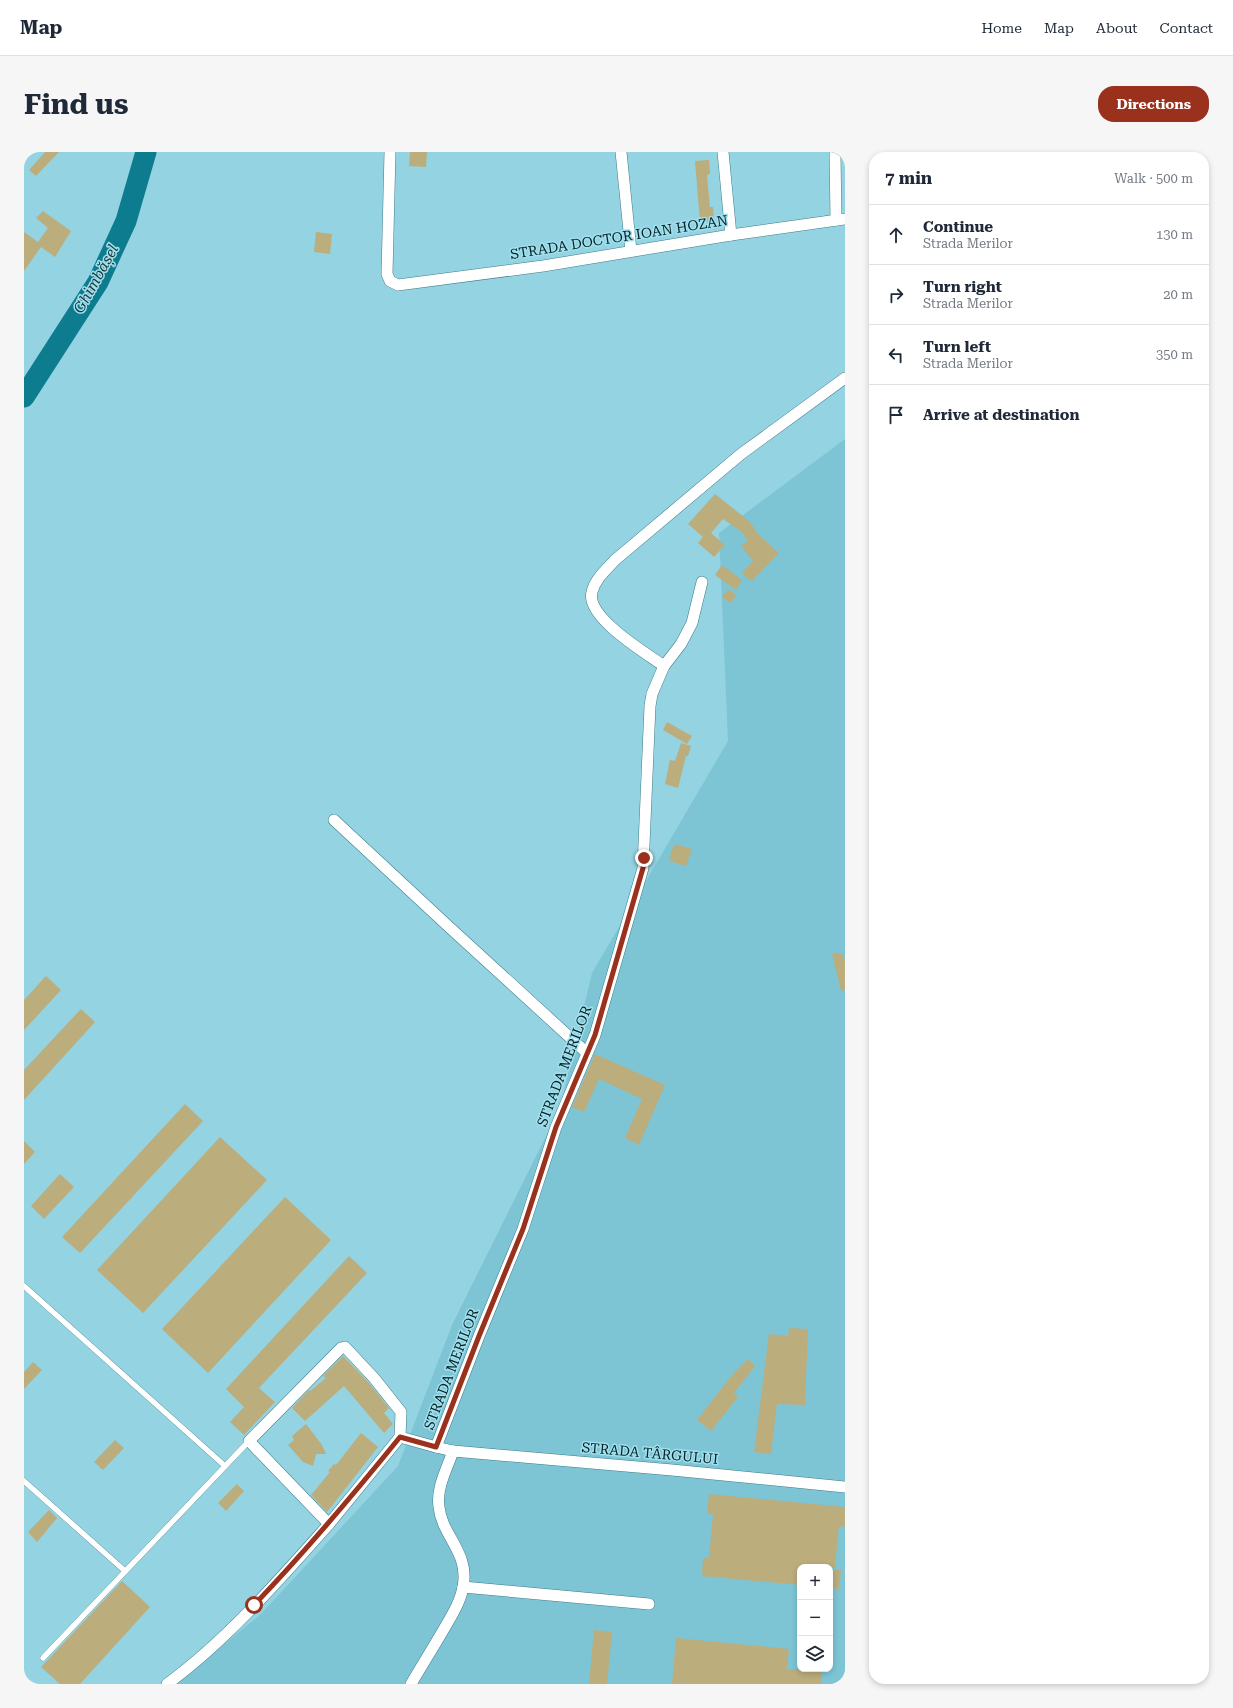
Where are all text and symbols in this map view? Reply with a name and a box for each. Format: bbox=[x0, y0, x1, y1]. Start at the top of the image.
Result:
text: Map bbox=[20, 16, 62, 39]
text: Home bbox=[981, 20, 1022, 36]
text: Map bbox=[1044, 20, 1074, 36]
text: About bbox=[1096, 20, 1138, 36]
text: Contact bbox=[1160, 20, 1213, 36]
button: Directions bbox=[1098, 86, 1209, 122]
text: Find us bbox=[24, 88, 128, 121]
text: 7 min bbox=[885, 168, 932, 188]
text: Walk · 500 m bbox=[1114, 171, 1193, 186]
street label: STRADA DOCTOR IOAN HOZAN bbox=[509, 212, 729, 262]
text: Continue bbox=[923, 218, 993, 236]
icon: ahead bbox=[885, 224, 907, 246]
text: 130 m bbox=[1156, 227, 1193, 242]
text: Strada Merilor bbox=[923, 236, 1013, 251]
water label: Ghimbășel bbox=[70, 241, 123, 317]
text: Turn right bbox=[923, 278, 1002, 296]
icon: right bbox=[885, 284, 907, 306]
text: 20 m bbox=[1163, 287, 1193, 302]
text: Strada Merilor bbox=[923, 296, 1013, 311]
text: Turn left bbox=[923, 338, 991, 356]
icon: left bbox=[885, 344, 907, 366]
text: 350 m bbox=[1156, 347, 1193, 362]
text: Strada Merilor bbox=[923, 356, 1013, 371]
icon: arrive bbox=[885, 404, 907, 426]
text: Arrive at destination bbox=[923, 406, 1079, 424]
route end bbox=[635, 849, 653, 867]
street label: STRADA MERILOR bbox=[534, 1003, 595, 1129]
street label: STRADA MERILOR bbox=[421, 1306, 482, 1432]
street label: STRADA TÂRGULUI bbox=[581, 1439, 719, 1467]
map controls bbox=[797, 1564, 833, 1672]
button: + bbox=[797, 1564, 833, 1600]
route start bbox=[245, 1596, 263, 1614]
button: − bbox=[797, 1600, 833, 1636]
button: layers bbox=[797, 1636, 833, 1672]

